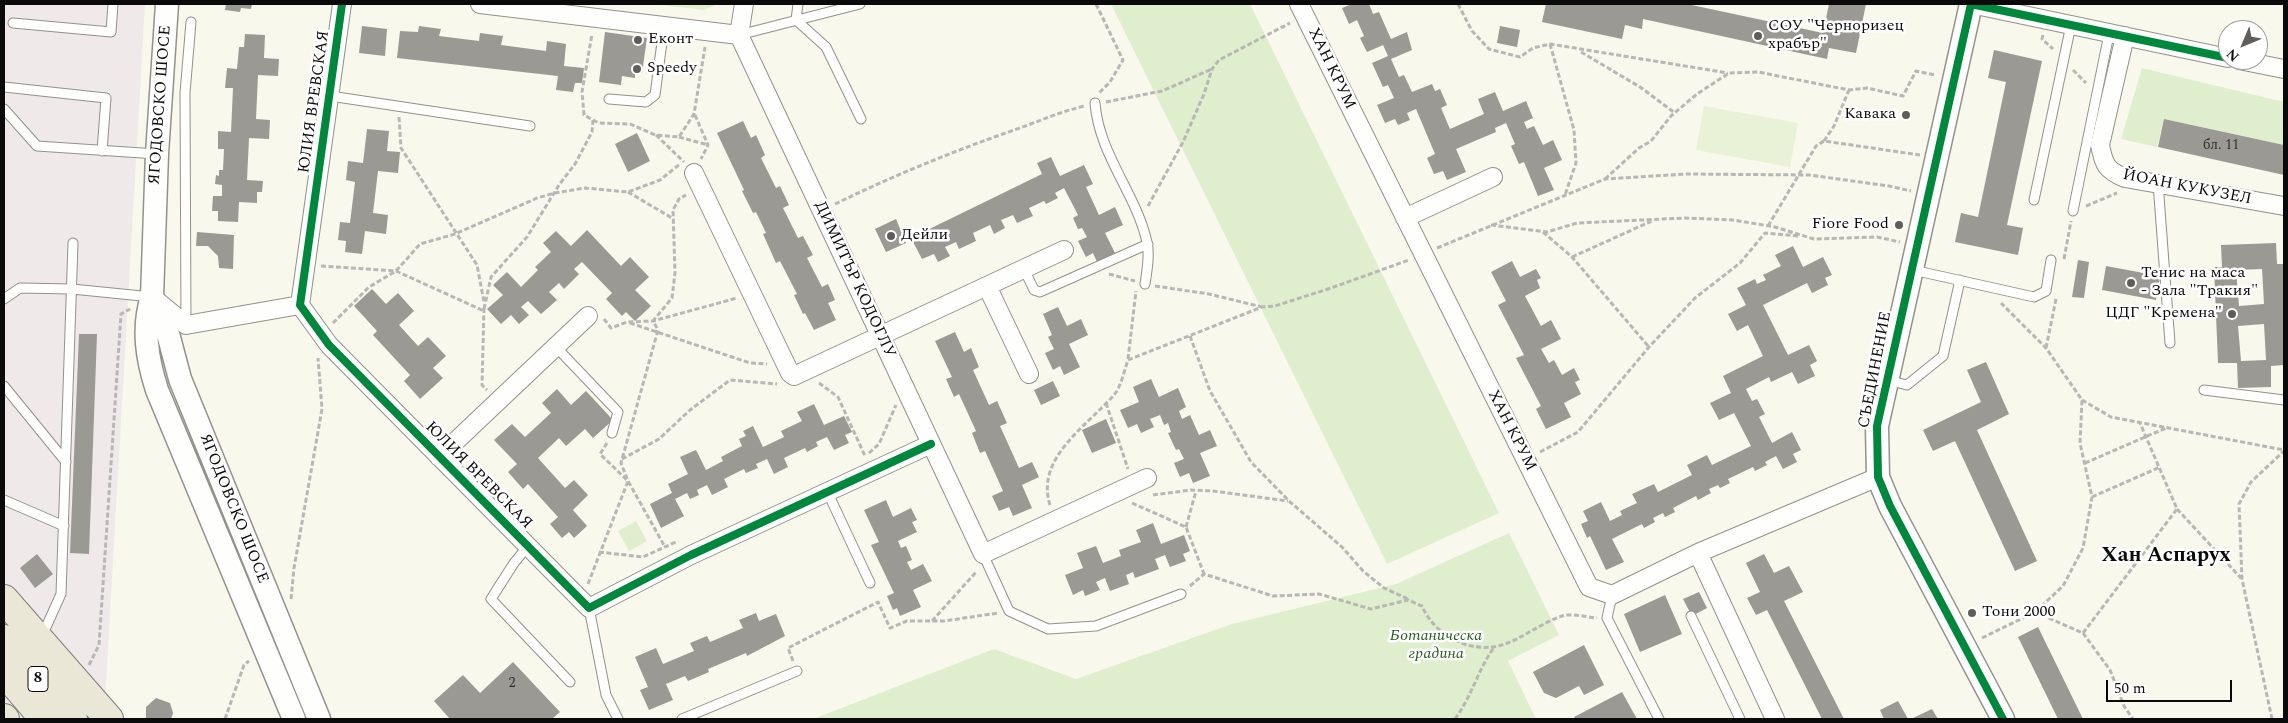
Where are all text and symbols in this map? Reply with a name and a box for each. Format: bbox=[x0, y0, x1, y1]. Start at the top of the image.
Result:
place label: СОУ "Черноризец храбър" bbox=[1768, 17, 1904, 55]
north arrow bbox=[2218, 20, 2268, 70]
street label: ЯГОДОВСКО ШОСЕ bbox=[146, 25, 176, 185]
street label: ХАН КРУМ bbox=[1303, 25, 1359, 113]
street label: ЮЛИЯ ВРЕВСКАЯ bbox=[295, 29, 335, 175]
place label: Еконт bbox=[648, 30, 693, 50]
marker: СОУ "Черноризец храбър" bbox=[1752, 30, 1764, 42]
marker: Еконт bbox=[632, 34, 644, 46]
text: N bbox=[2221, 44, 2244, 67]
place label: Speedy bbox=[647, 59, 697, 79]
marker: Speedy bbox=[631, 63, 643, 75]
place label: Кавака bbox=[1844, 105, 1896, 125]
marker: Кавака bbox=[1900, 109, 1912, 121]
house number: бл. 11 bbox=[2203, 138, 2239, 154]
street label: ЙОАН КУКУЗЕЛ bbox=[2121, 166, 2253, 210]
street label: ДИМИТЪР КОДОГЛУ bbox=[809, 199, 899, 361]
place label: Fiore Food bbox=[1812, 215, 1889, 235]
marker: Fiore Food bbox=[1893, 219, 1905, 231]
place label: Дейли bbox=[901, 226, 948, 246]
marker: Дейли bbox=[885, 230, 897, 242]
place label: Тенис на маса - Зала "Тракия" bbox=[2141, 264, 2258, 302]
marker: Тенис на маса - Зала "Тракия" bbox=[2125, 277, 2137, 289]
place label: ЦДГ "Кремена" bbox=[2105, 304, 2222, 324]
marker: ЦДГ "Кремена" bbox=[2226, 308, 2238, 320]
street label: СЪЕДИНЕНИЕ bbox=[1855, 310, 1897, 430]
street label: ХАН КРУМ bbox=[1482, 387, 1540, 475]
street label: ЮЛИЯ ВРЕВСКАЯ bbox=[420, 418, 536, 534]
street label: ЯГОДОВСКО ШОСЕ bbox=[194, 431, 272, 587]
district label: Хан Аспарух bbox=[2101, 544, 2231, 570]
place label: Тони 2000 bbox=[1982, 603, 2056, 623]
marker: Тони 2000 bbox=[1966, 607, 1978, 619]
park label: Ботаническа градина bbox=[1390, 627, 1482, 665]
road number: 8 bbox=[28, 666, 48, 692]
scale bar bbox=[2108, 670, 2234, 702]
house number: 2 bbox=[509, 676, 515, 692]
text: 50 m bbox=[2114, 677, 2146, 700]

